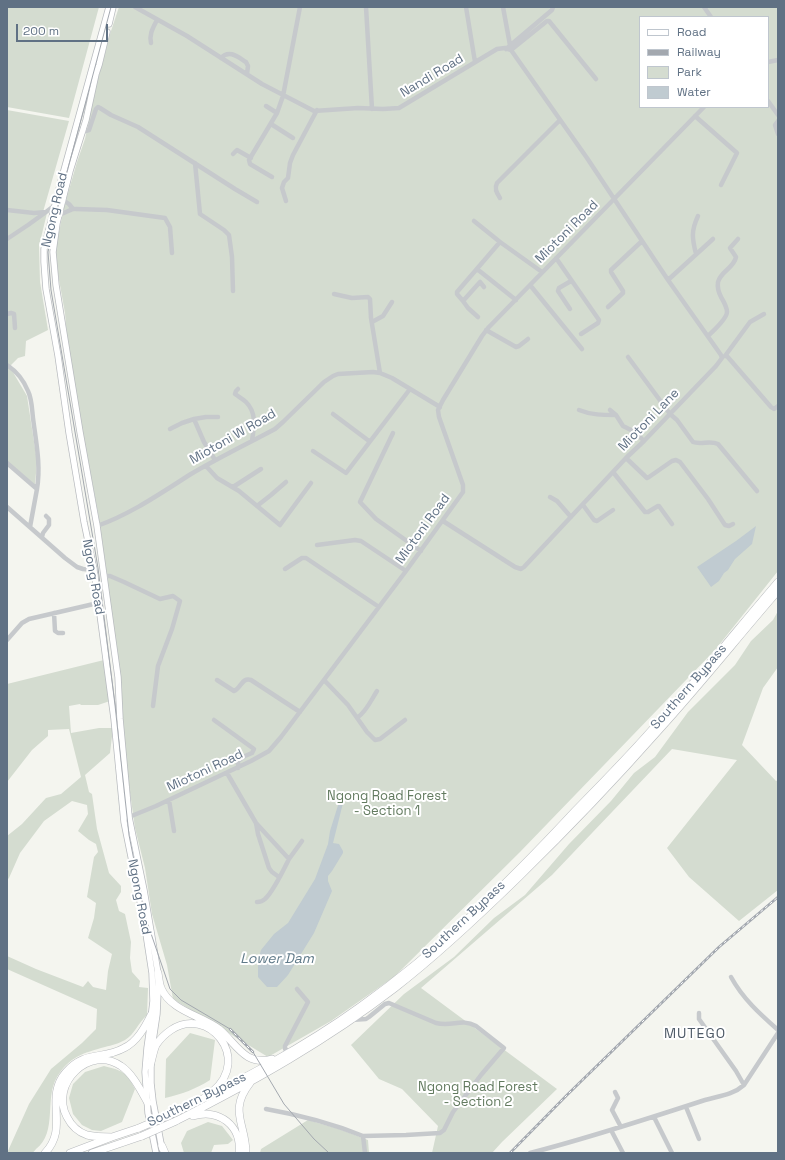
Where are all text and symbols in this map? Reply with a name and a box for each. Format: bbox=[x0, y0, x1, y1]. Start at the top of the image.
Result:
scale bar bbox=[18, 16, 110, 42]
legend bbox=[639, 16, 769, 108]
text: 200 m bbox=[23, 23, 59, 39]
text: Road bbox=[677, 24, 706, 40]
text: Railway bbox=[677, 44, 721, 60]
street label: Nandi Road bbox=[398, 51, 466, 101]
text: Park bbox=[677, 64, 702, 80]
text: Water bbox=[677, 84, 711, 100]
street label: Ngong Road bbox=[39, 171, 71, 249]
street label: Miotoni Road bbox=[532, 197, 602, 267]
street label: Miotoni Lane bbox=[615, 386, 683, 454]
street label: Miotoni W Road bbox=[187, 406, 279, 468]
street label: Miotoni Road bbox=[392, 491, 454, 567]
street label: Ngong Road bbox=[79, 538, 107, 616]
street label: Southern Bypass bbox=[648, 641, 730, 733]
street label: Miotoni Road bbox=[164, 747, 246, 795]
park label: Ngong Road Forest - Section 1 bbox=[327, 788, 447, 819]
street label: Ngong Road bbox=[124, 858, 154, 936]
street label: Southern Bypass bbox=[419, 878, 509, 962]
water label: Lower Dam bbox=[240, 951, 314, 967]
district label: MUTEGO bbox=[664, 1026, 726, 1042]
street label: Southern Bypass bbox=[145, 1069, 249, 1131]
park label: Ngong Road Forest - Section 2 bbox=[418, 1079, 538, 1110]

